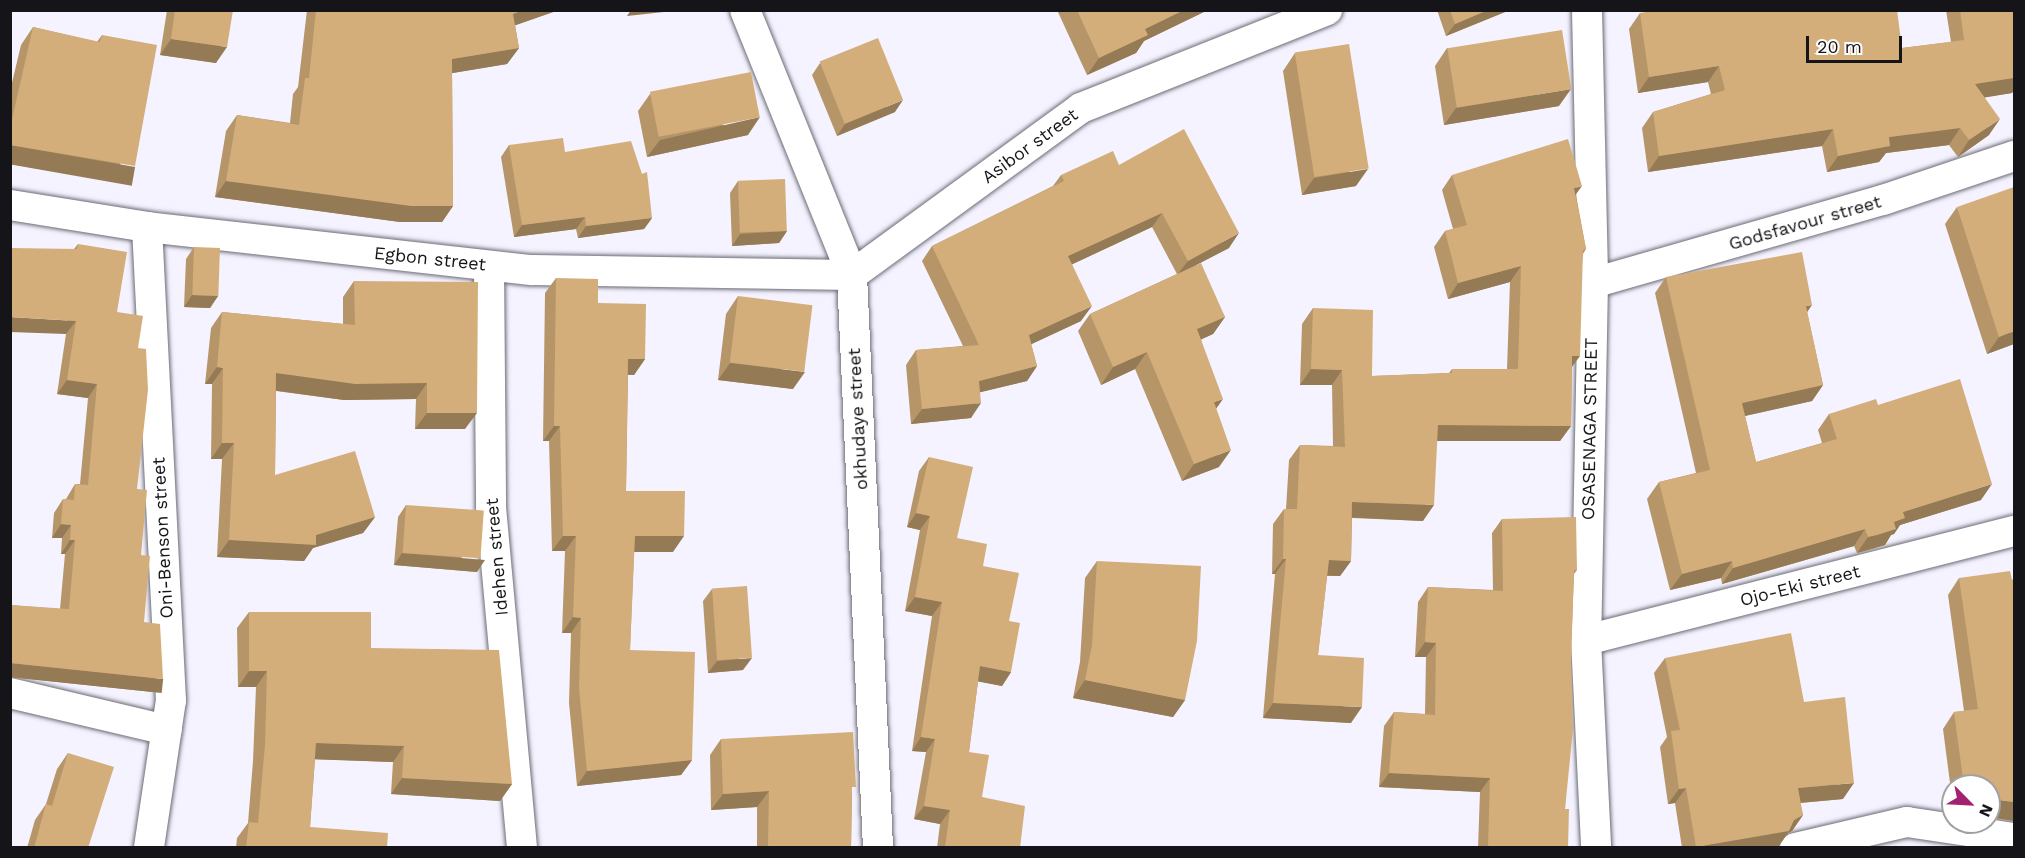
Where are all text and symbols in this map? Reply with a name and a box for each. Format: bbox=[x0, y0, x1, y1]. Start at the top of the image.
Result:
scale bar bbox=[1809, 24, 1905, 62]
text: 20 m bbox=[1817, 36, 1862, 57]
street label: Asibor street bbox=[978, 104, 1082, 188]
street label: Godsfavour street bbox=[1726, 191, 1884, 255]
street label: Egbon street bbox=[373, 242, 487, 276]
street label: OSASENAGA STREET bbox=[1578, 337, 1602, 521]
street label: okhudaye street bbox=[843, 347, 873, 491]
street label: Oni-Benson street bbox=[148, 457, 178, 619]
street label: Idehen street bbox=[481, 497, 513, 617]
street label: Ojo-Eki street bbox=[1738, 561, 1862, 611]
north arrow bbox=[1941, 774, 2001, 834]
text: N bbox=[1975, 801, 1997, 820]

